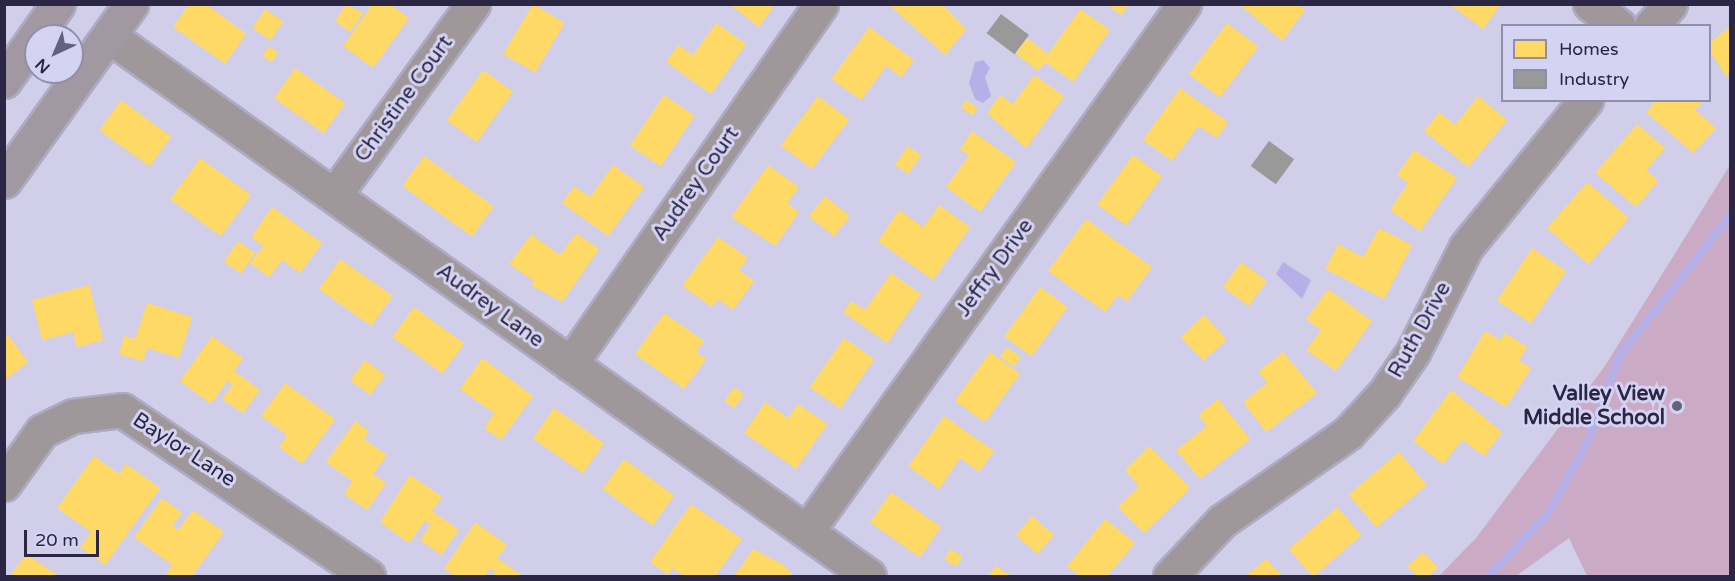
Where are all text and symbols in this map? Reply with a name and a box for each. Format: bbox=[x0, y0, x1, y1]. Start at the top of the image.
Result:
north arrow bbox=[24, 24, 84, 84]
legend bbox=[1501, 24, 1711, 102]
street label: Christine Court bbox=[350, 31, 458, 167]
text: Homes bbox=[1559, 38, 1619, 60]
text: N bbox=[31, 54, 54, 77]
text: Industry bbox=[1559, 68, 1629, 90]
street label: Audrey Court bbox=[647, 122, 745, 246]
street label: Jeffry Drive bbox=[951, 214, 1039, 322]
street label: Audrey Lane bbox=[432, 259, 548, 353]
street label: Ruth Drive bbox=[1383, 278, 1457, 382]
place label: Valley View Middle School bbox=[1523, 381, 1665, 431]
marker: Valley View Middle School bbox=[1670, 399, 1684, 413]
street label: Baylor Lane bbox=[128, 407, 240, 493]
scale bar bbox=[27, 518, 102, 556]
text: 20 m bbox=[35, 529, 79, 551]

